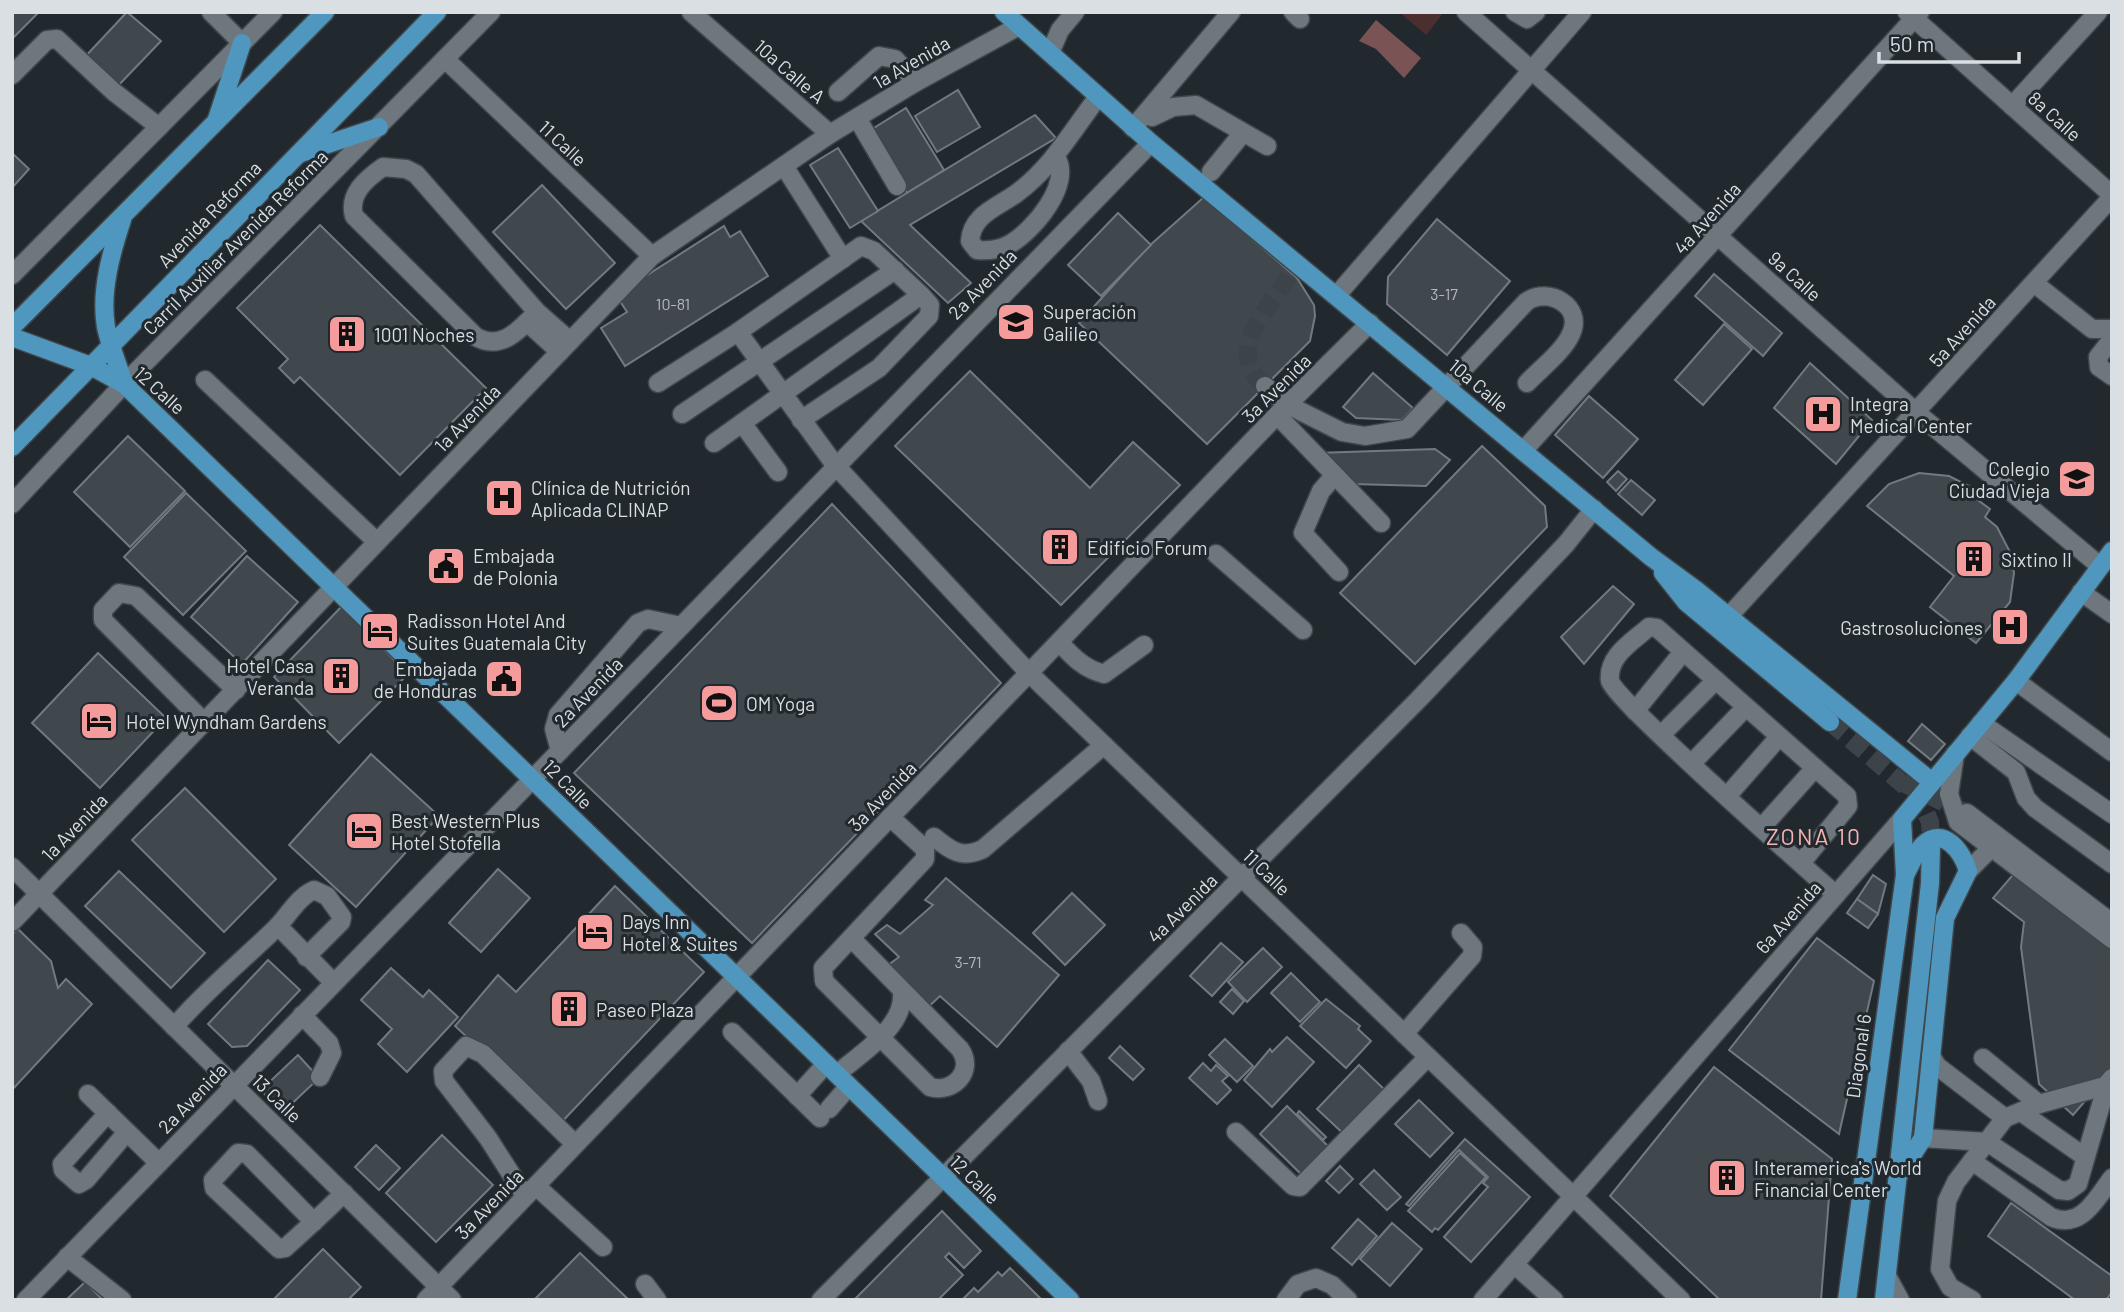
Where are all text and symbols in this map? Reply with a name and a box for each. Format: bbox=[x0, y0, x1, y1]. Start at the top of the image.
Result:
scale bar bbox=[1879, 21, 2019, 65]
street label: 1a Avenida bbox=[868, 31, 954, 93]
text: 50 m bbox=[1890, 31, 1934, 56]
street label: 10a Calle A bbox=[750, 34, 830, 108]
street label: 8a Calle bbox=[2024, 86, 2086, 146]
street label: 11 Calle bbox=[534, 115, 592, 171]
street label: Carril Auxiliar Avenida Reforma bbox=[138, 145, 332, 339]
street label: Avenida Reforma bbox=[152, 156, 266, 272]
street label: 4a Avenida bbox=[1669, 177, 1745, 259]
street label: 2a Avenida bbox=[943, 244, 1021, 324]
street label: 9a Calle bbox=[1764, 246, 1826, 306]
house number: 3-17 bbox=[1430, 284, 1458, 303]
street label: 5a Avenida bbox=[1924, 291, 2000, 371]
house number: 10-81 bbox=[656, 294, 690, 313]
place label: Superación Galileo bbox=[1043, 300, 1137, 345]
school or university icon: Superación Galileo bbox=[995, 301, 1037, 343]
building icon: 1001 Noches bbox=[326, 313, 368, 355]
place label: 1001 Noches bbox=[374, 323, 474, 346]
street label: 3a Avenida bbox=[1237, 349, 1315, 427]
street label: 10a Calle bbox=[1444, 353, 1514, 417]
street label: 12 Calle bbox=[130, 361, 190, 419]
street label: 1a Avenida bbox=[429, 379, 505, 457]
place label: Integra Medical Center bbox=[1850, 392, 1972, 437]
hospital icon: Integra Medical Center bbox=[1802, 393, 1844, 435]
place label: Colegio Ciudad Vieja bbox=[1949, 457, 2050, 502]
school or university icon: Colegio Ciudad Vieja bbox=[2056, 458, 2098, 500]
place label: Clínica de Nutrición Aplicada CLINAP bbox=[531, 476, 691, 521]
hospital icon: Clínica de Nutrición Aplicada CLINAP bbox=[483, 477, 525, 519]
building icon: Edificio Forum bbox=[1039, 526, 1081, 568]
place label: Edificio Forum bbox=[1087, 536, 1207, 559]
building icon: Sixtino II bbox=[1953, 538, 1995, 580]
place label: Embajada de Polonia bbox=[473, 544, 558, 589]
public building icon: Embajada de Polonia bbox=[425, 545, 467, 587]
place label: Sixtino II bbox=[2001, 548, 2072, 571]
hospital icon: Gastrosoluciones bbox=[1989, 606, 2031, 648]
place label: Radisson Hotel And Suites Guatemala City bbox=[407, 609, 586, 654]
hotel icon: Radisson Hotel And Suites Guatemala City bbox=[359, 610, 401, 652]
place label: Gastrosoluciones bbox=[1840, 616, 1983, 639]
street label: 2a Avenida bbox=[549, 652, 627, 732]
place label: Hotel Casa Veranda bbox=[226, 654, 314, 699]
building icon: Hotel Casa Veranda bbox=[320, 655, 362, 697]
place label: Embajada de Honduras bbox=[374, 657, 477, 702]
public building icon: Embajada de Honduras bbox=[483, 658, 525, 700]
sports icon: OM Yoga bbox=[698, 682, 740, 724]
place label: OM Yoga bbox=[746, 692, 815, 715]
hotel icon: Hotel Wyndham Gardens bbox=[78, 700, 120, 742]
place label: Hotel Wyndham Gardens bbox=[126, 710, 327, 733]
street label: 12 Calle bbox=[538, 754, 598, 814]
street label: 3a Avenida bbox=[843, 756, 921, 836]
street label: 1a Avenida bbox=[36, 788, 112, 866]
place label: Best Western Plus Hotel Stofella bbox=[391, 809, 540, 854]
hotel icon: Best Western Plus Hotel Stofella bbox=[343, 810, 385, 852]
district label: ZONA 10 bbox=[1766, 822, 1862, 850]
street label: 11 Calle bbox=[1238, 844, 1296, 900]
street label: 4a Avenida bbox=[1142, 868, 1222, 948]
street label: 6a Avenida bbox=[1750, 876, 1826, 958]
place label: Days Inn Hotel & Suites bbox=[622, 910, 738, 955]
hotel icon: Days Inn Hotel & Suites bbox=[574, 911, 616, 953]
house number: 3-71 bbox=[954, 952, 982, 971]
building icon: Paseo Plaza bbox=[548, 988, 590, 1030]
place label: Paseo Plaza bbox=[596, 998, 694, 1021]
street label: Diagonal 6 bbox=[1841, 1012, 1875, 1100]
street label: 2a Avenida bbox=[153, 1058, 231, 1138]
street label: 13 Calle bbox=[247, 1069, 307, 1127]
street label: 12 Calle bbox=[945, 1150, 1005, 1208]
place label: Interamerica's World Financial Center bbox=[1754, 1156, 1922, 1201]
building icon: Interamerica's World Financial Center bbox=[1706, 1157, 1748, 1199]
street label: 3a Avenida bbox=[450, 1164, 528, 1244]

